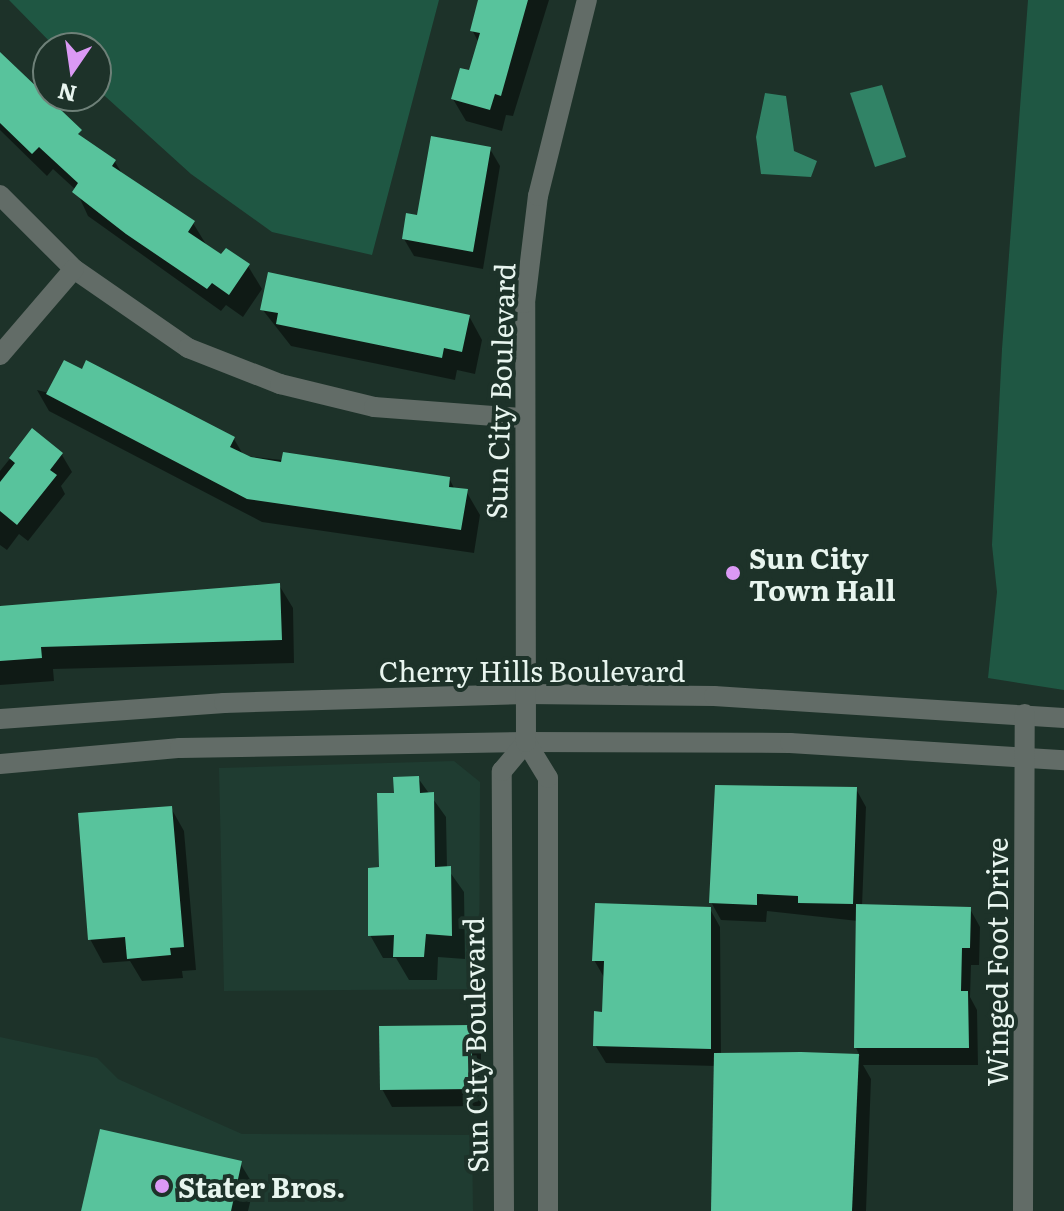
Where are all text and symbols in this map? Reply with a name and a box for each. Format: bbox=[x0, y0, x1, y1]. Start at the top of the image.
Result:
north arrow bbox=[32, 32, 112, 112]
text: N bbox=[54, 76, 80, 112]
street label: Sun City Boulevard bbox=[478, 262, 520, 520]
place label: Sun City Town Hall bbox=[749, 540, 896, 606]
marker: Sun City Town Hall bbox=[724, 564, 742, 582]
street label: Cherry Hills Boulevard bbox=[379, 653, 685, 687]
street label: Winged Foot Drive bbox=[979, 837, 1013, 1087]
street label: Sun City Boulevard bbox=[455, 917, 493, 1173]
place label: Stater Bros. bbox=[178, 1169, 345, 1203]
marker: Stater Bros. bbox=[153, 1177, 171, 1195]

